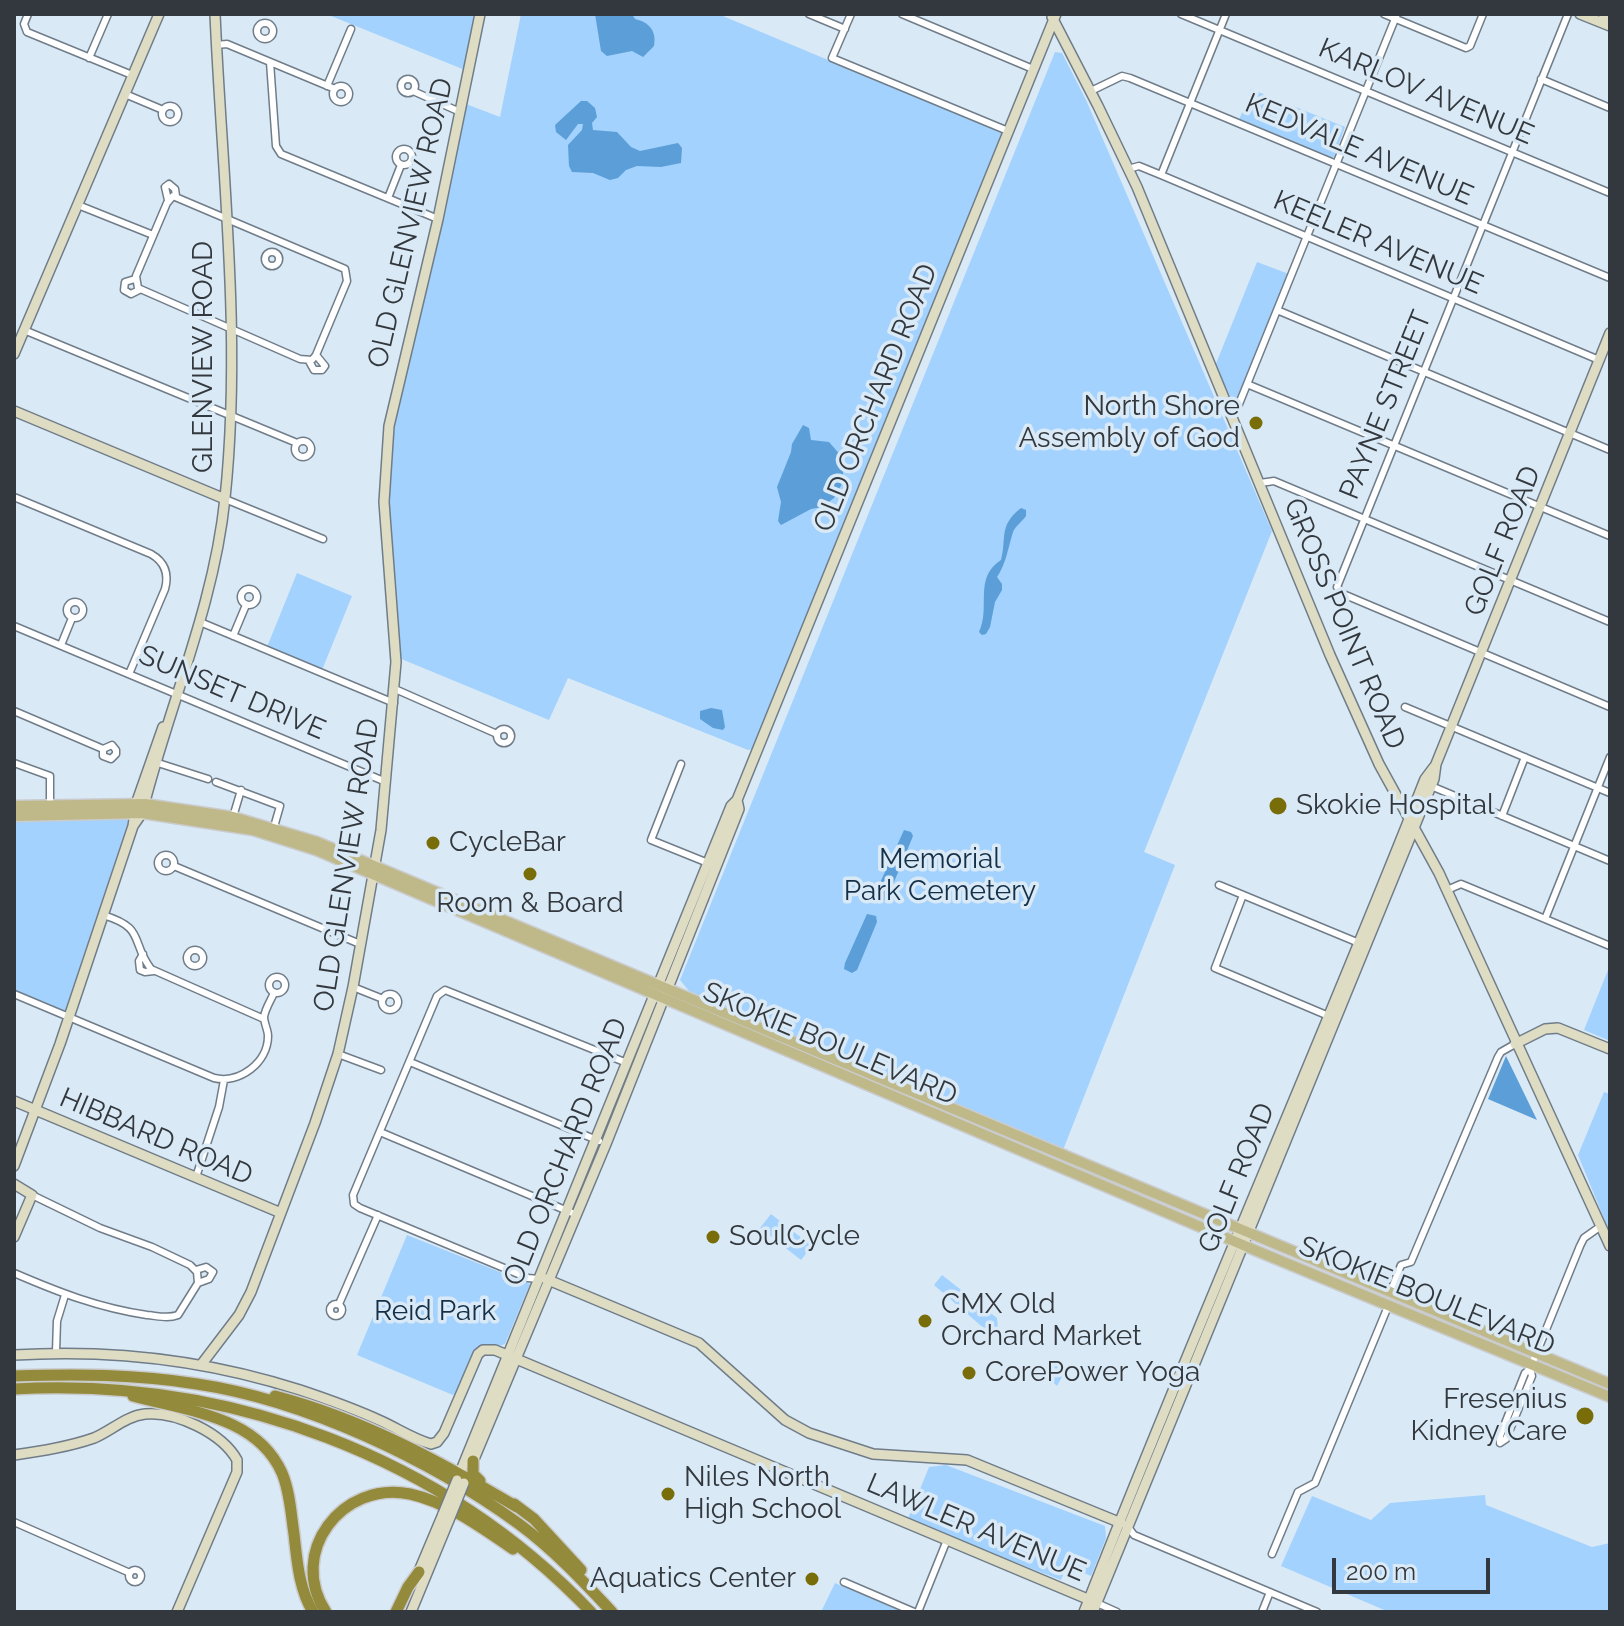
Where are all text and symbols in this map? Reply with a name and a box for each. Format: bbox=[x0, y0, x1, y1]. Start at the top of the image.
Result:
street label: KARLOV AVENUE bbox=[1313, 32, 1539, 152]
street label: OLD GLENVIEW ROAD bbox=[361, 75, 461, 371]
street label: KEDVALE AVENUE bbox=[1240, 87, 1478, 213]
street label: KEELER AVENUE bbox=[1268, 184, 1488, 302]
street label: GLENVIEW ROAD bbox=[187, 241, 221, 473]
street label: OLD ORCHARD ROAD bbox=[807, 259, 945, 537]
street label: PAYNE STREET bbox=[1333, 306, 1439, 504]
place label: North Shore Assembly of God bbox=[1018, 390, 1240, 456]
marker: North Shore Assembly of God bbox=[1247, 414, 1265, 432]
street label: GOLF ROAD bbox=[1458, 461, 1548, 621]
street label: GROSS POINT ROAD bbox=[1276, 494, 1412, 754]
street label: SUNSET DRIVE bbox=[134, 639, 330, 747]
street label: OLD GLENVIEW ROAD bbox=[307, 716, 387, 1014]
place label: Skokie Hospital bbox=[1296, 789, 1495, 823]
marker: Skokie Hospital bbox=[1267, 795, 1289, 817]
place label: CycleBar bbox=[449, 826, 566, 860]
marker: CycleBar bbox=[424, 834, 442, 852]
park label: Memorial Park Cemetery bbox=[844, 843, 1036, 909]
marker: Room & Board bbox=[521, 865, 539, 883]
place label: Room & Board bbox=[436, 887, 624, 921]
street label: SKOKIE BOULEVARD bbox=[698, 975, 962, 1113]
street label: OLD ORCHARD ROAD bbox=[497, 1013, 635, 1291]
street label: HIBBARD ROAD bbox=[54, 1081, 258, 1193]
street label: GOLF ROAD bbox=[1192, 1098, 1282, 1258]
place label: SoulCycle bbox=[729, 1220, 860, 1254]
marker: SoulCycle bbox=[704, 1228, 722, 1246]
street label: SKOKIE BOULEVARD bbox=[1294, 1229, 1560, 1363]
place label: CMX Old Orchard Market bbox=[941, 1288, 1142, 1354]
park label: Reid Park bbox=[374, 1295, 496, 1329]
marker: CMX Old Orchard Market bbox=[916, 1312, 934, 1330]
place label: CorePower Yoga bbox=[985, 1356, 1200, 1390]
marker: CorePower Yoga bbox=[960, 1364, 978, 1382]
place label: Fresenius Kidney Care bbox=[1411, 1383, 1567, 1449]
marker: Fresenius Kidney Care bbox=[1574, 1405, 1596, 1427]
place label: Niles North High School bbox=[684, 1461, 841, 1527]
street label: LAWLER AVENUE bbox=[861, 1467, 1091, 1589]
marker: Niles North High School bbox=[659, 1485, 677, 1503]
scale bar bbox=[1336, 1542, 1494, 1592]
text: 200 m bbox=[1346, 1557, 1416, 1586]
place label: Aquatics Center bbox=[590, 1562, 796, 1596]
marker: Aquatics Center bbox=[803, 1570, 821, 1588]

